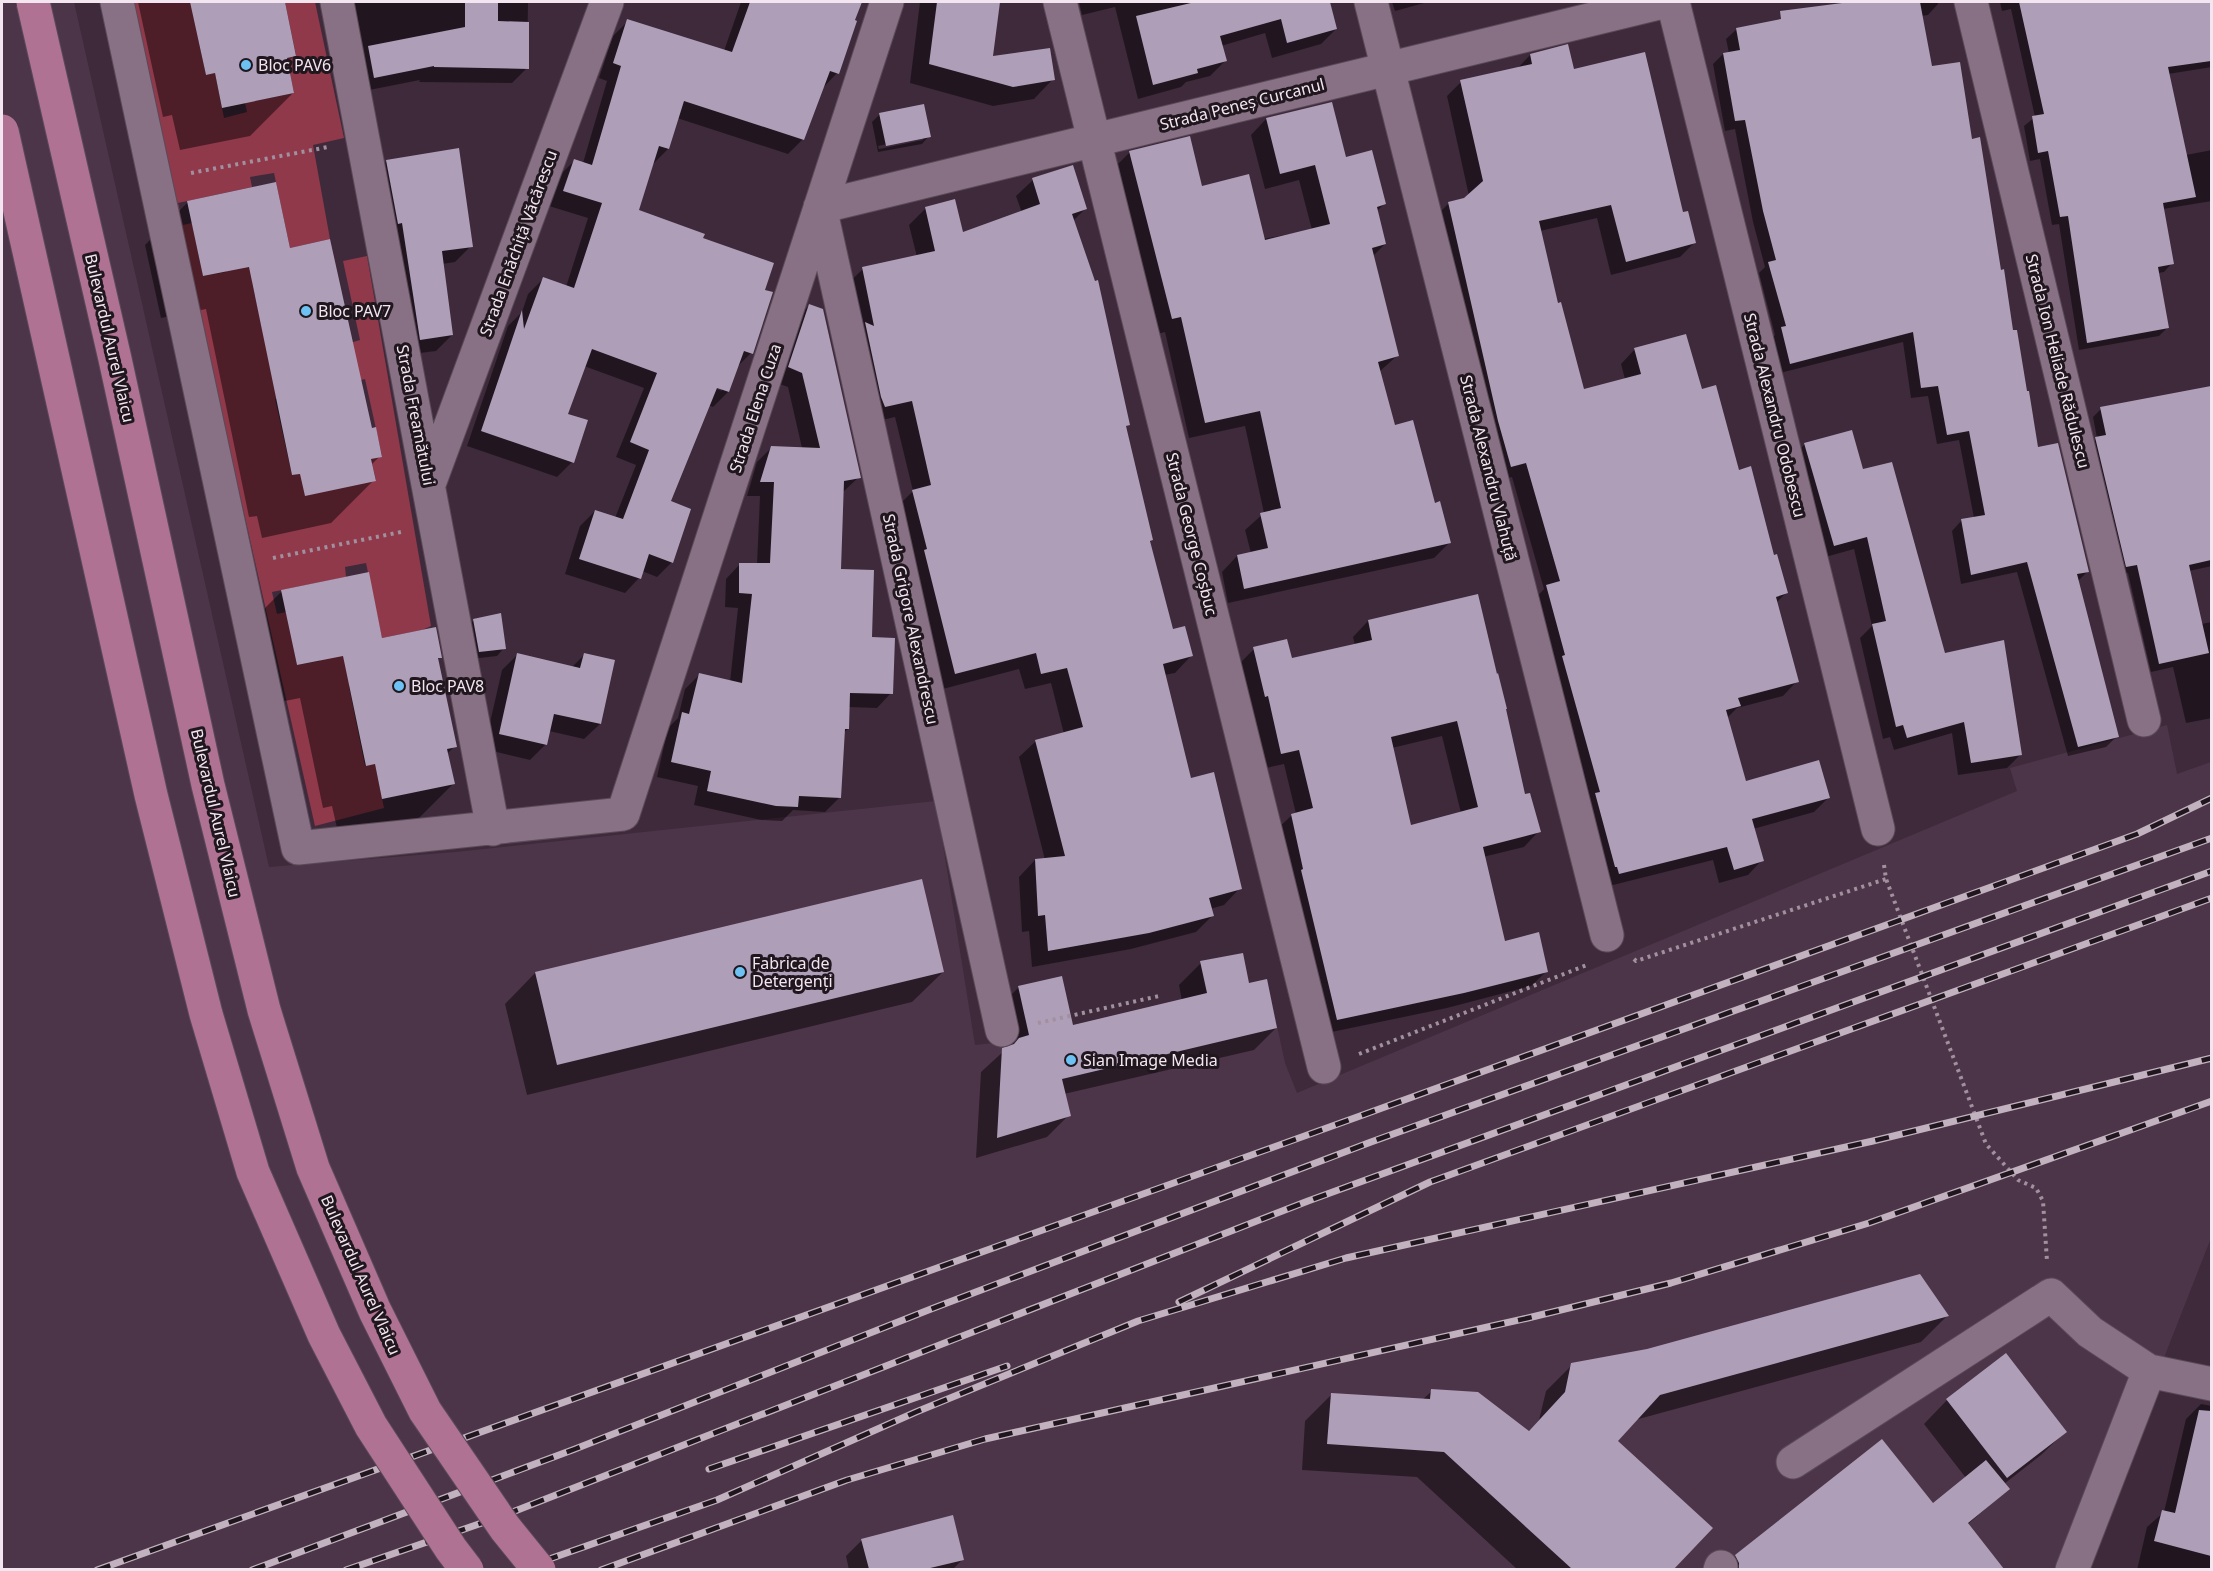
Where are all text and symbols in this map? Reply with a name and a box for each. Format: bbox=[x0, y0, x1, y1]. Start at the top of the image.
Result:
place label: Bloc PAV6 bbox=[258, 54, 331, 76]
marker: Bloc PAV6 bbox=[239, 58, 253, 72]
street label: Strada Peneș Curcanul bbox=[1157, 73, 1327, 135]
street label: Strada Enăchiță Văcărescu bbox=[474, 147, 562, 339]
street label: Bulevardul Aurel Vlaicu bbox=[80, 251, 140, 425]
street label: Strada Ion Heliade Rădulescu bbox=[2021, 252, 2095, 470]
place label: Bloc PAV7 bbox=[318, 300, 391, 322]
marker: Bloc PAV7 bbox=[299, 304, 313, 318]
street label: Strada Alexandru Odobescu bbox=[1739, 311, 1811, 519]
street label: Strada Elena Cuza bbox=[724, 341, 786, 475]
street label: Strada Freamătului bbox=[392, 343, 440, 487]
street label: Strada Alexandru Vlahuță bbox=[1455, 373, 1523, 563]
street label: Strada George Coșbuc bbox=[1161, 450, 1223, 618]
street label: Strada Grigore Alexandrescu bbox=[878, 512, 944, 726]
place label: Bloc PAV8 bbox=[411, 675, 484, 697]
marker: Bloc PAV8 bbox=[392, 679, 406, 693]
street label: Bulevardul Aurel Vlaicu bbox=[186, 726, 246, 900]
place label: Fabrica de Detergenți bbox=[752, 952, 833, 992]
marker: Fabrica de Detergenți bbox=[733, 965, 747, 979]
place label: Sian Image Media bbox=[1083, 1049, 1218, 1071]
marker: Sian Image Media bbox=[1064, 1053, 1078, 1067]
street label: Bulevardul Aurel Vlaicu bbox=[316, 1192, 406, 1358]

